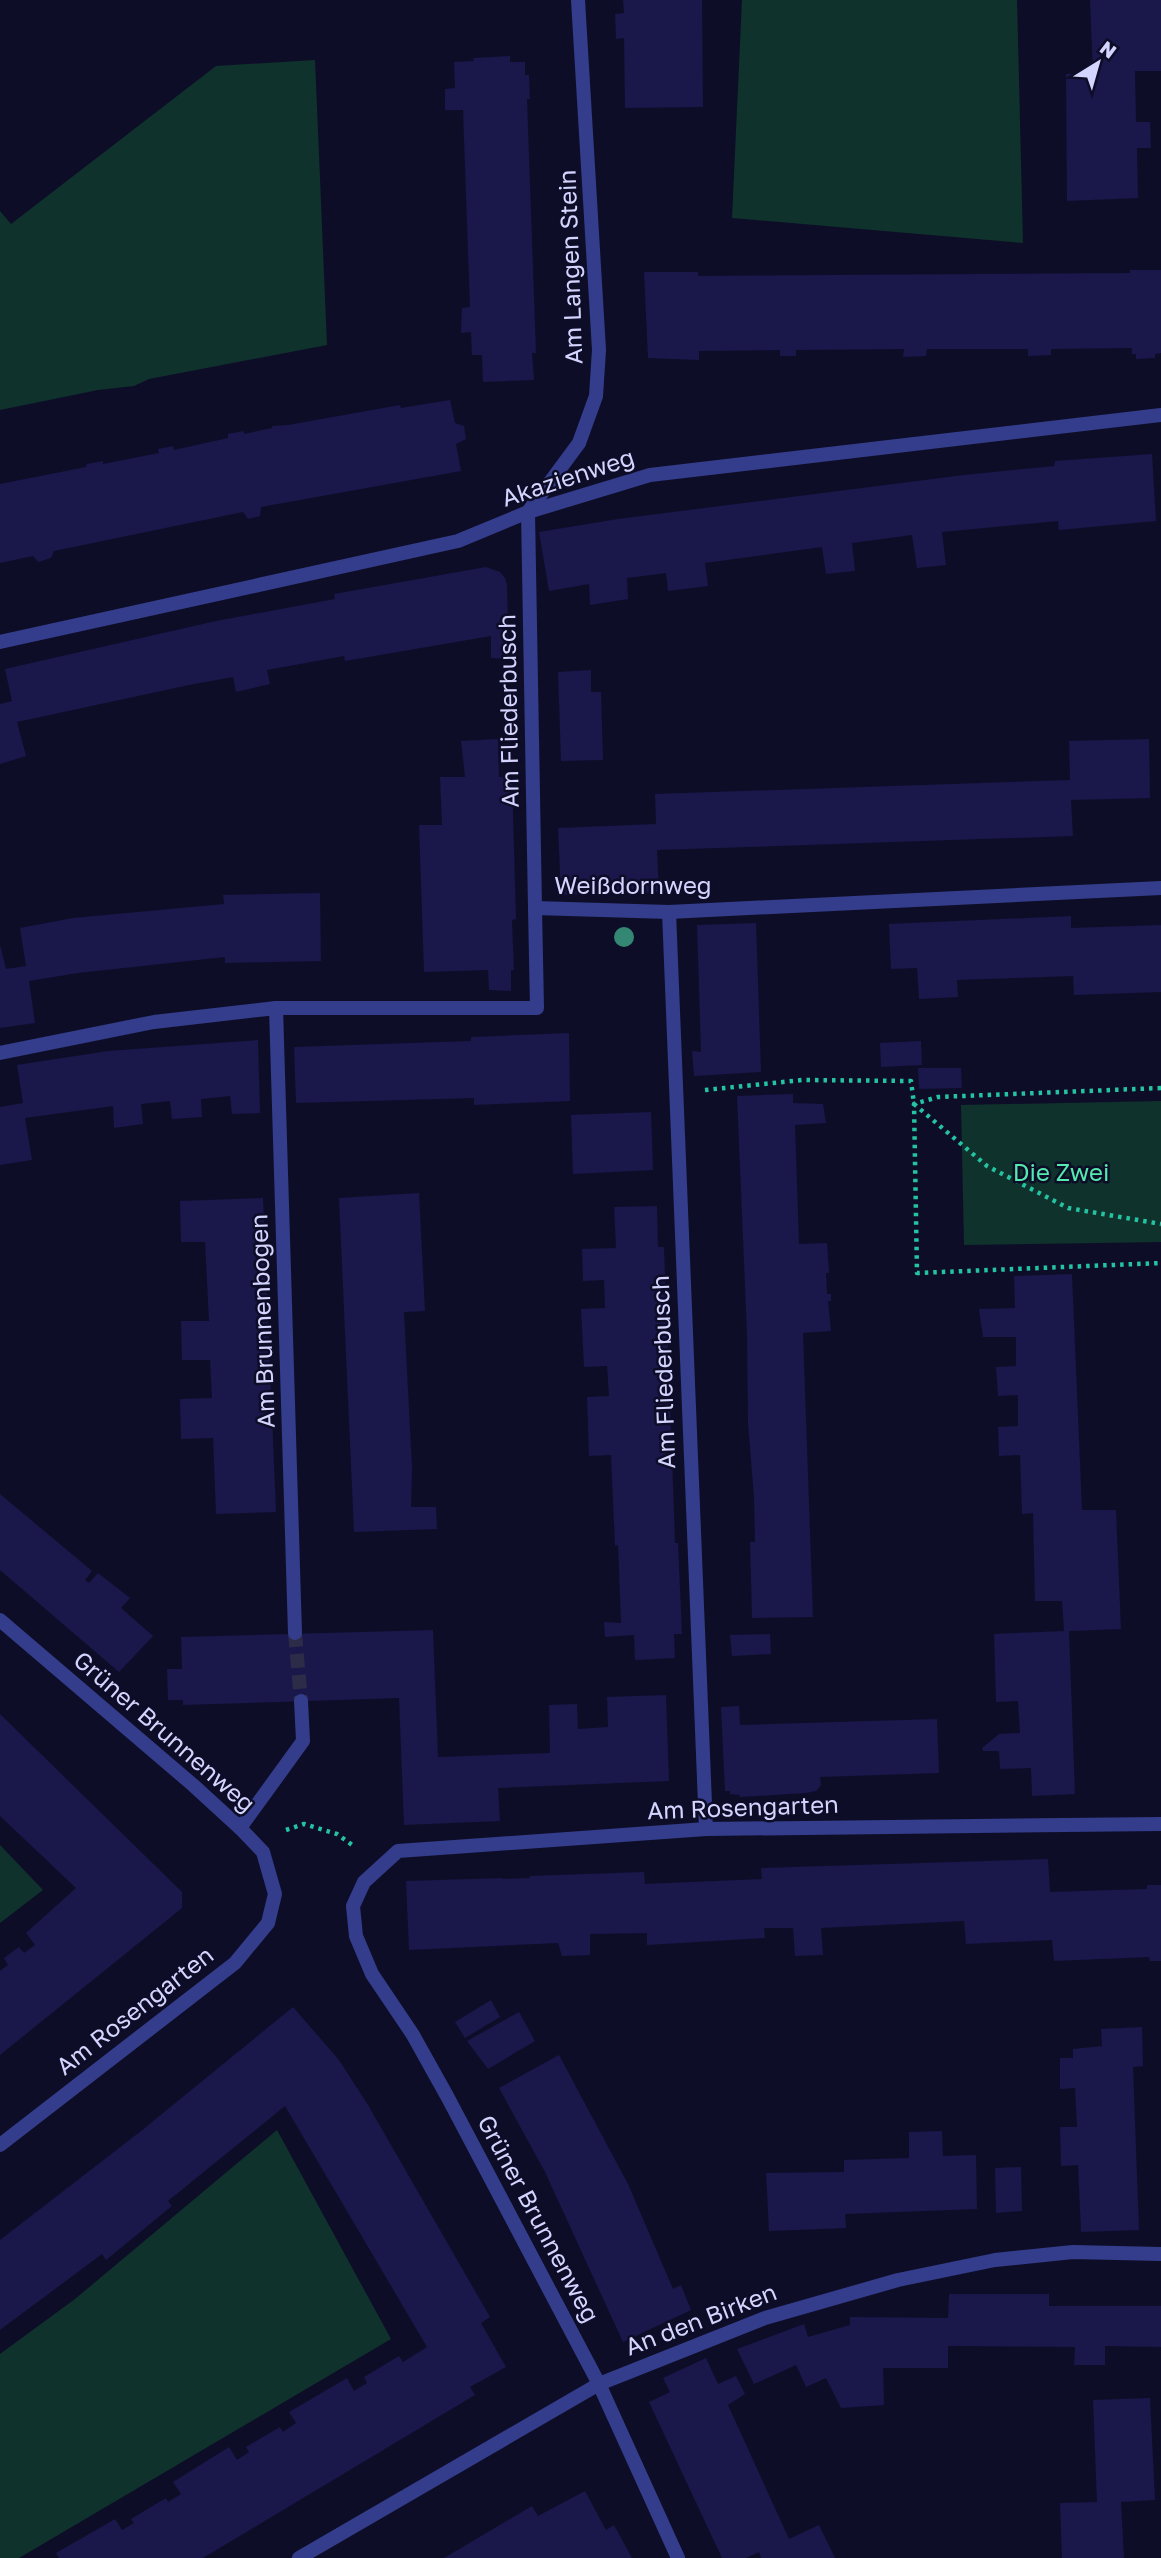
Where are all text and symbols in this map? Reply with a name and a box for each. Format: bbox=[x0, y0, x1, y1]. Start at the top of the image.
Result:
north arrow bbox=[1063, 28, 1133, 98]
text: N bbox=[1096, 35, 1121, 63]
street label: Am Langen Stein bbox=[552, 169, 587, 365]
street label: Akazienweg bbox=[497, 441, 638, 512]
street label: Am Fliederbusch bbox=[491, 614, 524, 808]
street label: Weißdornweg bbox=[554, 870, 712, 899]
park label: Die Zwei bbox=[1013, 1157, 1109, 1186]
street label: Am Brunnenbogen bbox=[243, 1214, 280, 1429]
street label: Am Fliederbusch bbox=[645, 1275, 680, 1469]
street label: Grüner Brunnenweg bbox=[68, 1644, 262, 1817]
street label: Am Rosengarten bbox=[647, 1789, 839, 1824]
street label: Am Rosengarten bbox=[50, 1939, 219, 2080]
street label: Grüner Brunnenweg bbox=[472, 2110, 606, 2327]
street label: An den Birken bbox=[621, 2276, 780, 2361]

